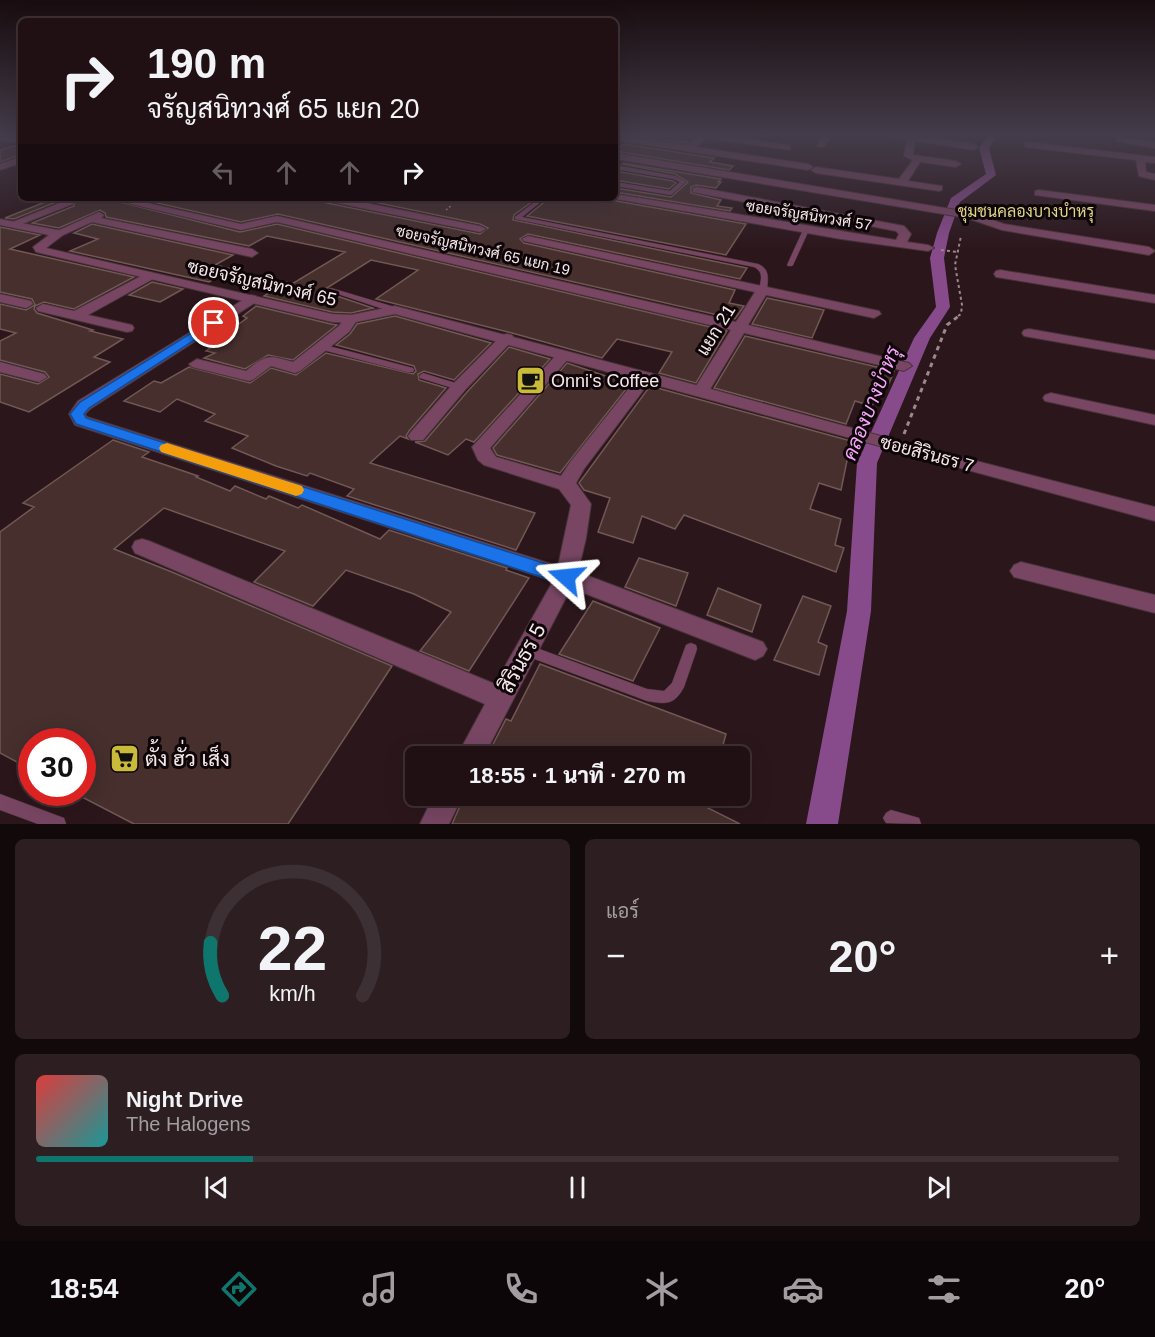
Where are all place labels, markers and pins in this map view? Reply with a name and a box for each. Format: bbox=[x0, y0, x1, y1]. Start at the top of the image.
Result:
pin bbox=[188, 297, 239, 348]
cafe icon: Onni's Coffee bbox=[514, 365, 546, 397]
place label: Onni's Coffee bbox=[551, 371, 659, 391]
place label: ตั้ง ฮั่ว เส็ง bbox=[145, 739, 230, 770]
supermarket icon: ตั้ง ฮั่ว เส็ง bbox=[108, 742, 140, 774]

